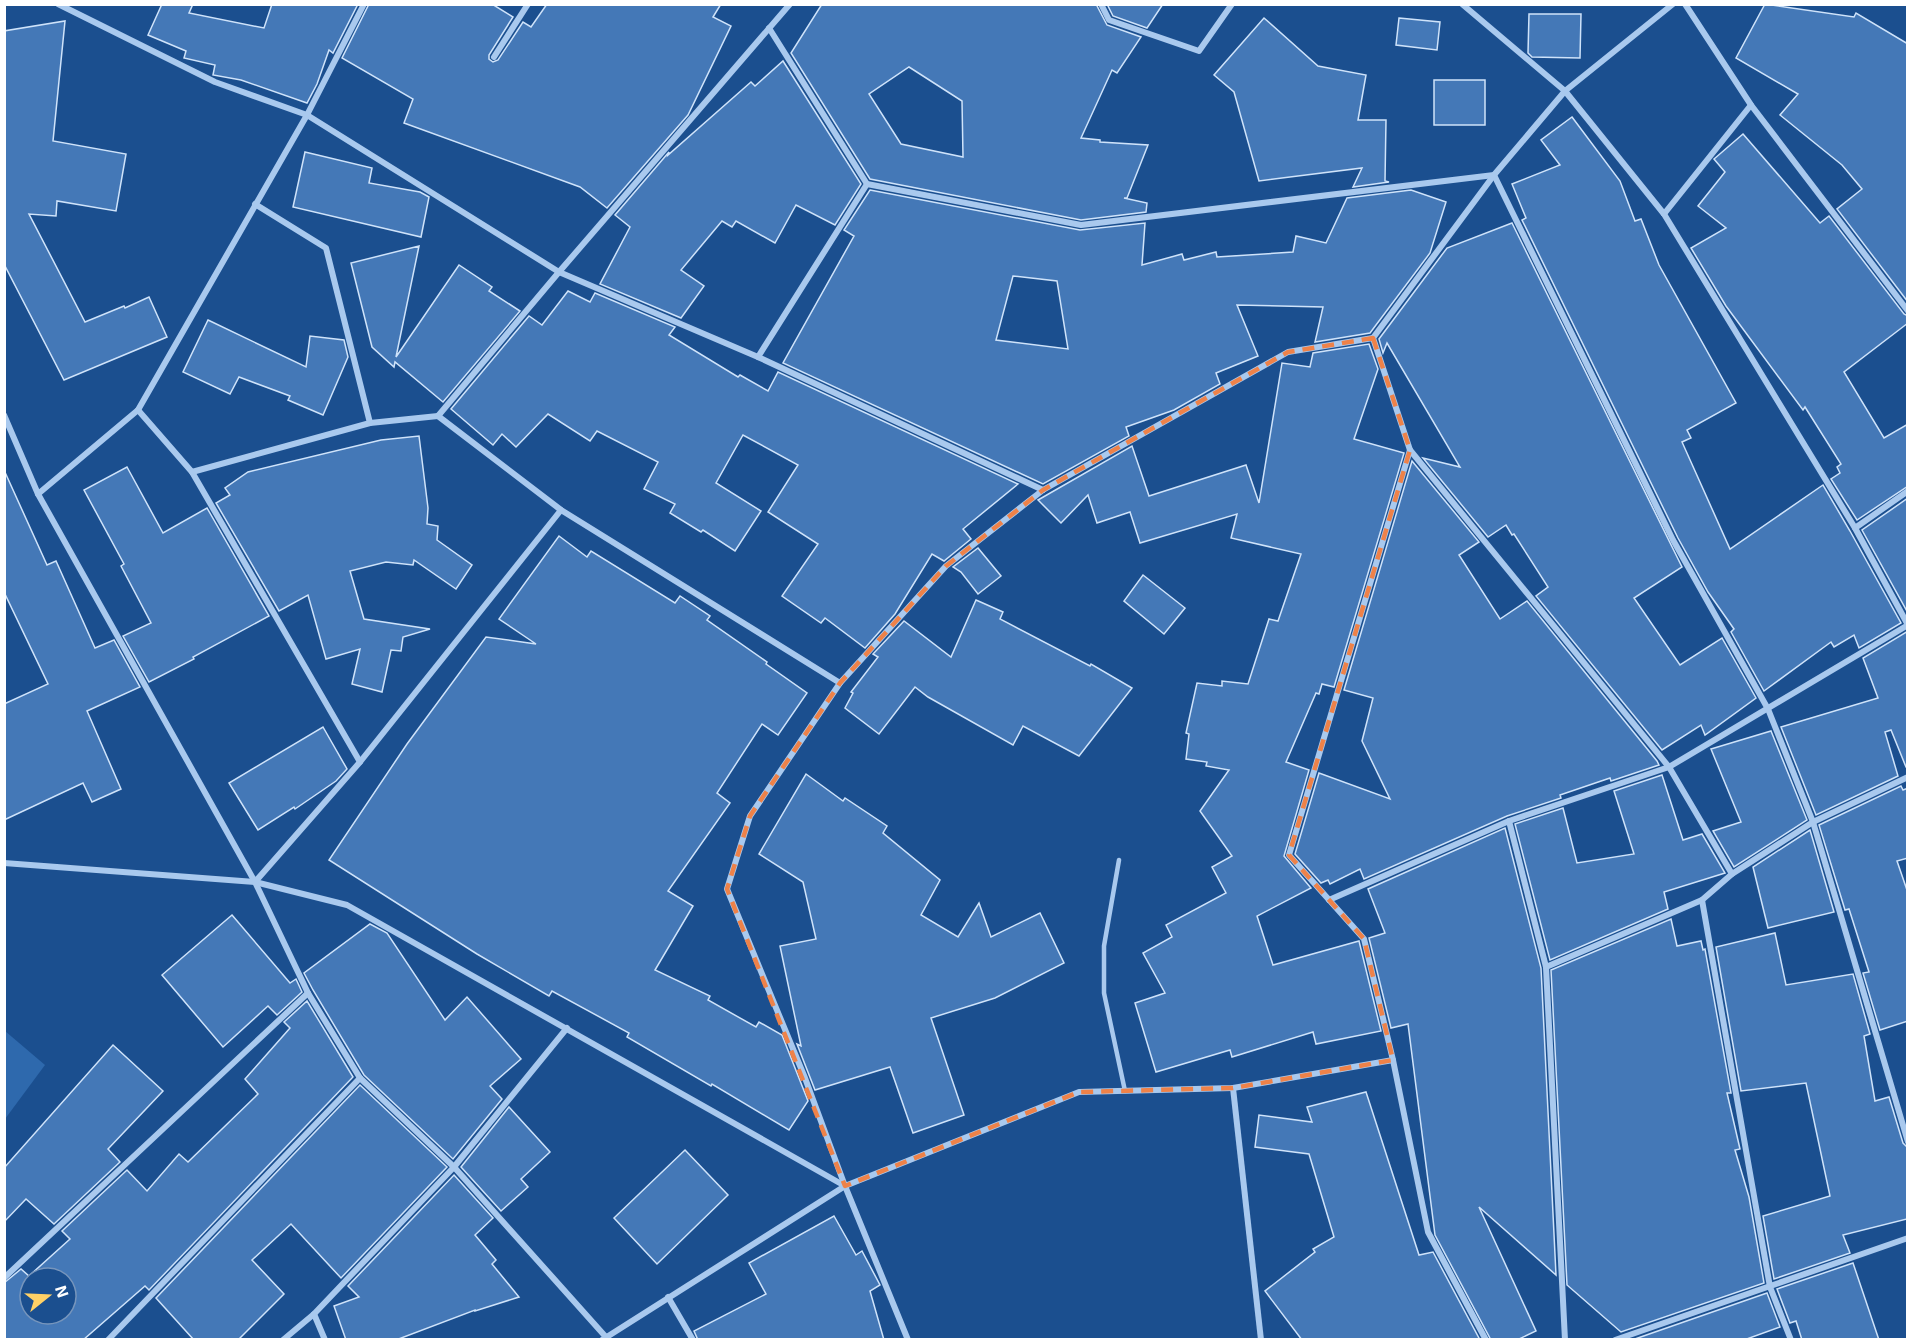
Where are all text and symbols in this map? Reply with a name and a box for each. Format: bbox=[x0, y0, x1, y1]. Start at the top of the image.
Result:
north arrow bbox=[18, 1266, 78, 1326]
text: N bbox=[52, 1283, 74, 1300]

